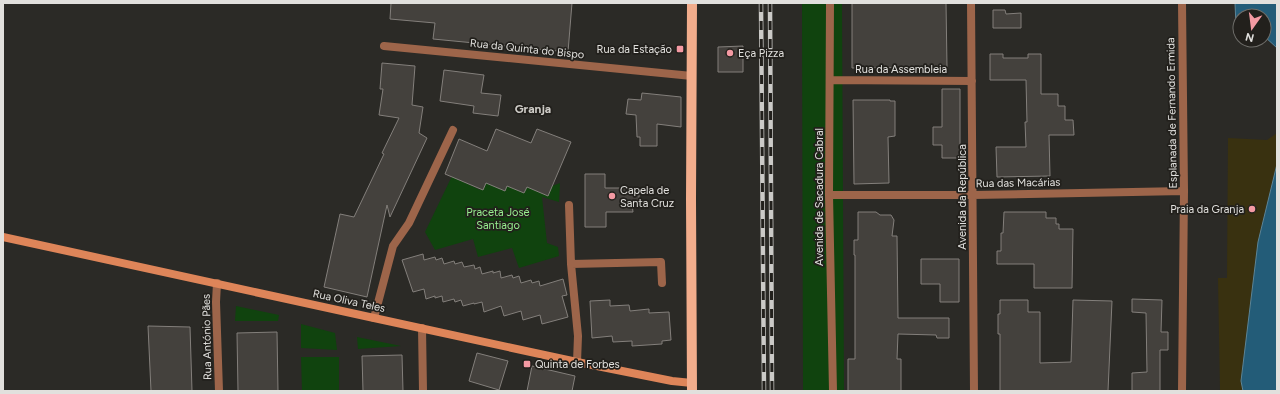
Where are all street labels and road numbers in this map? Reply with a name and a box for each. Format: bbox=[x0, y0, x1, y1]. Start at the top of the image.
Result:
street label: Rua da Quinta do Bispo bbox=[469, 37, 585, 61]
street label: Esplanada de Fernando Ermida bbox=[1164, 37, 1180, 189]
street label: Rua da Assembleia bbox=[855, 63, 947, 76]
street label: Avenida de Sacadura Cabral bbox=[813, 128, 826, 266]
street label: Avenida da República bbox=[956, 144, 969, 250]
street label: Rua das Macárias bbox=[976, 176, 1060, 190]
street label: Rua Oliva Teles bbox=[312, 287, 386, 315]
street label: Rua António Pães bbox=[200, 294, 214, 380]

